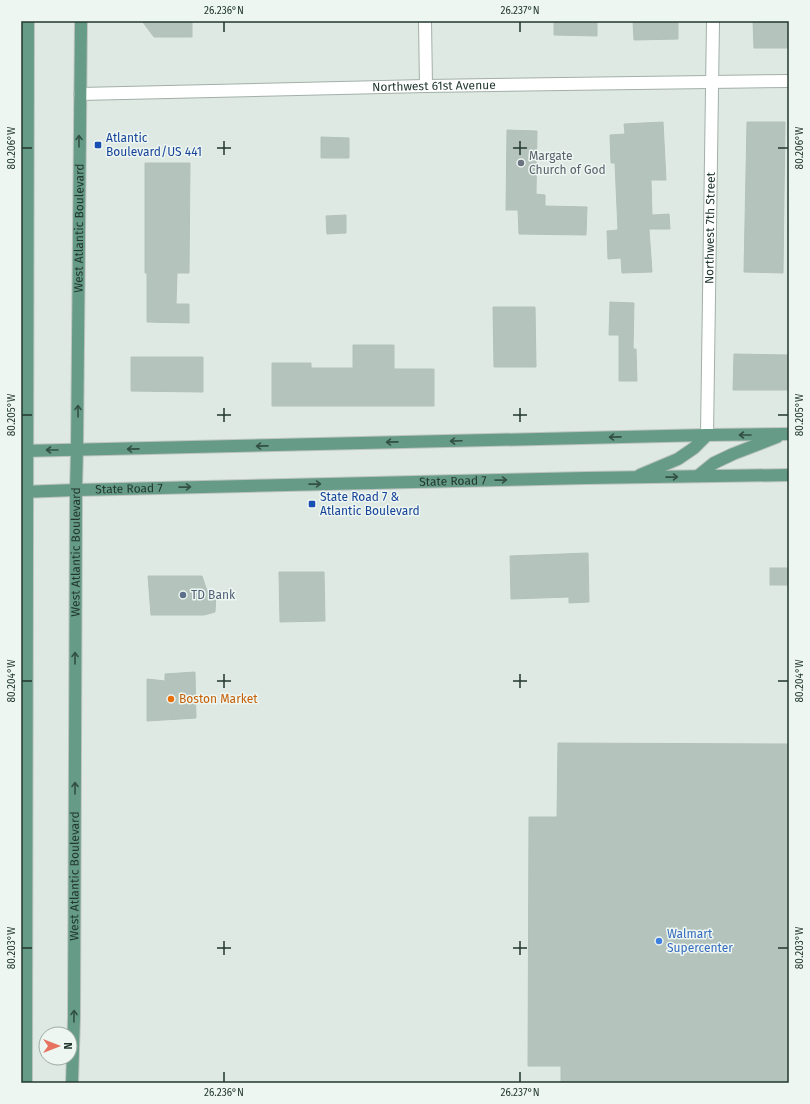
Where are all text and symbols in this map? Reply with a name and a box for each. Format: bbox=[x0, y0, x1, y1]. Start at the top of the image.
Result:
text: 26.236°N bbox=[204, 5, 244, 17]
text: 26.237°N bbox=[500, 5, 540, 17]
street label: Northwest 61st Avenue bbox=[372, 78, 496, 94]
text: 80.206°W bbox=[6, 126, 18, 169]
text: 80.206°W bbox=[794, 126, 806, 169]
place label: Atlantic Boulevard/US 441 bbox=[106, 131, 202, 159]
one-way arrow bbox=[75, 135, 83, 148]
marker: Atlantic Boulevard/US 441 bbox=[93, 140, 103, 150]
place label: Margate Church of God bbox=[529, 149, 606, 177]
marker: Margate Church of God bbox=[516, 158, 526, 168]
street label: West Atlantic Boulevard bbox=[71, 163, 87, 293]
street label: Northwest 7th Street bbox=[702, 171, 718, 284]
text: 80.205°W bbox=[6, 393, 18, 436]
text: 80.205°W bbox=[794, 393, 806, 436]
one-way arrow bbox=[74, 405, 82, 418]
one-way arrow bbox=[739, 431, 752, 438]
one-way arrow bbox=[609, 433, 622, 441]
one-way arrow bbox=[450, 437, 463, 445]
one-way arrow bbox=[386, 439, 399, 446]
one-way arrow bbox=[256, 442, 269, 449]
one-way arrow bbox=[127, 445, 140, 453]
one-way arrow bbox=[46, 446, 59, 454]
street label: State Road 7 bbox=[419, 473, 487, 489]
one-way arrow bbox=[665, 473, 678, 481]
one-way arrow bbox=[494, 476, 507, 484]
street label: State Road 7 bbox=[95, 481, 163, 497]
one-way arrow bbox=[308, 481, 321, 488]
one-way arrow bbox=[178, 483, 191, 491]
street label: West Atlantic Boulevard bbox=[69, 487, 83, 617]
place label: State Road 7 & Atlantic Boulevard bbox=[320, 490, 420, 518]
marker: State Road 7 & Atlantic Boulevard bbox=[307, 499, 317, 509]
place label: TD Bank bbox=[191, 588, 236, 602]
marker: TD Bank bbox=[178, 590, 188, 600]
one-way arrow bbox=[71, 652, 79, 665]
text: 80.204°W bbox=[6, 659, 18, 702]
text: 80.204°W bbox=[794, 659, 806, 702]
place label: Boston Market bbox=[179, 692, 258, 706]
marker: Boston Market bbox=[166, 694, 176, 704]
one-way arrow bbox=[71, 782, 79, 795]
street label: West Atlantic Boulevard bbox=[67, 811, 82, 941]
text: 80.203°W bbox=[6, 926, 18, 969]
text: 80.203°W bbox=[794, 926, 806, 969]
place label: Walmart Supercenter bbox=[667, 927, 733, 955]
marker: Walmart Supercenter bbox=[654, 936, 664, 946]
one-way arrow bbox=[70, 1010, 78, 1023]
north arrow bbox=[38, 1026, 78, 1066]
text: N bbox=[61, 1042, 74, 1050]
text: 26.236°N bbox=[204, 1087, 244, 1099]
text: 26.237°N bbox=[500, 1087, 540, 1099]

